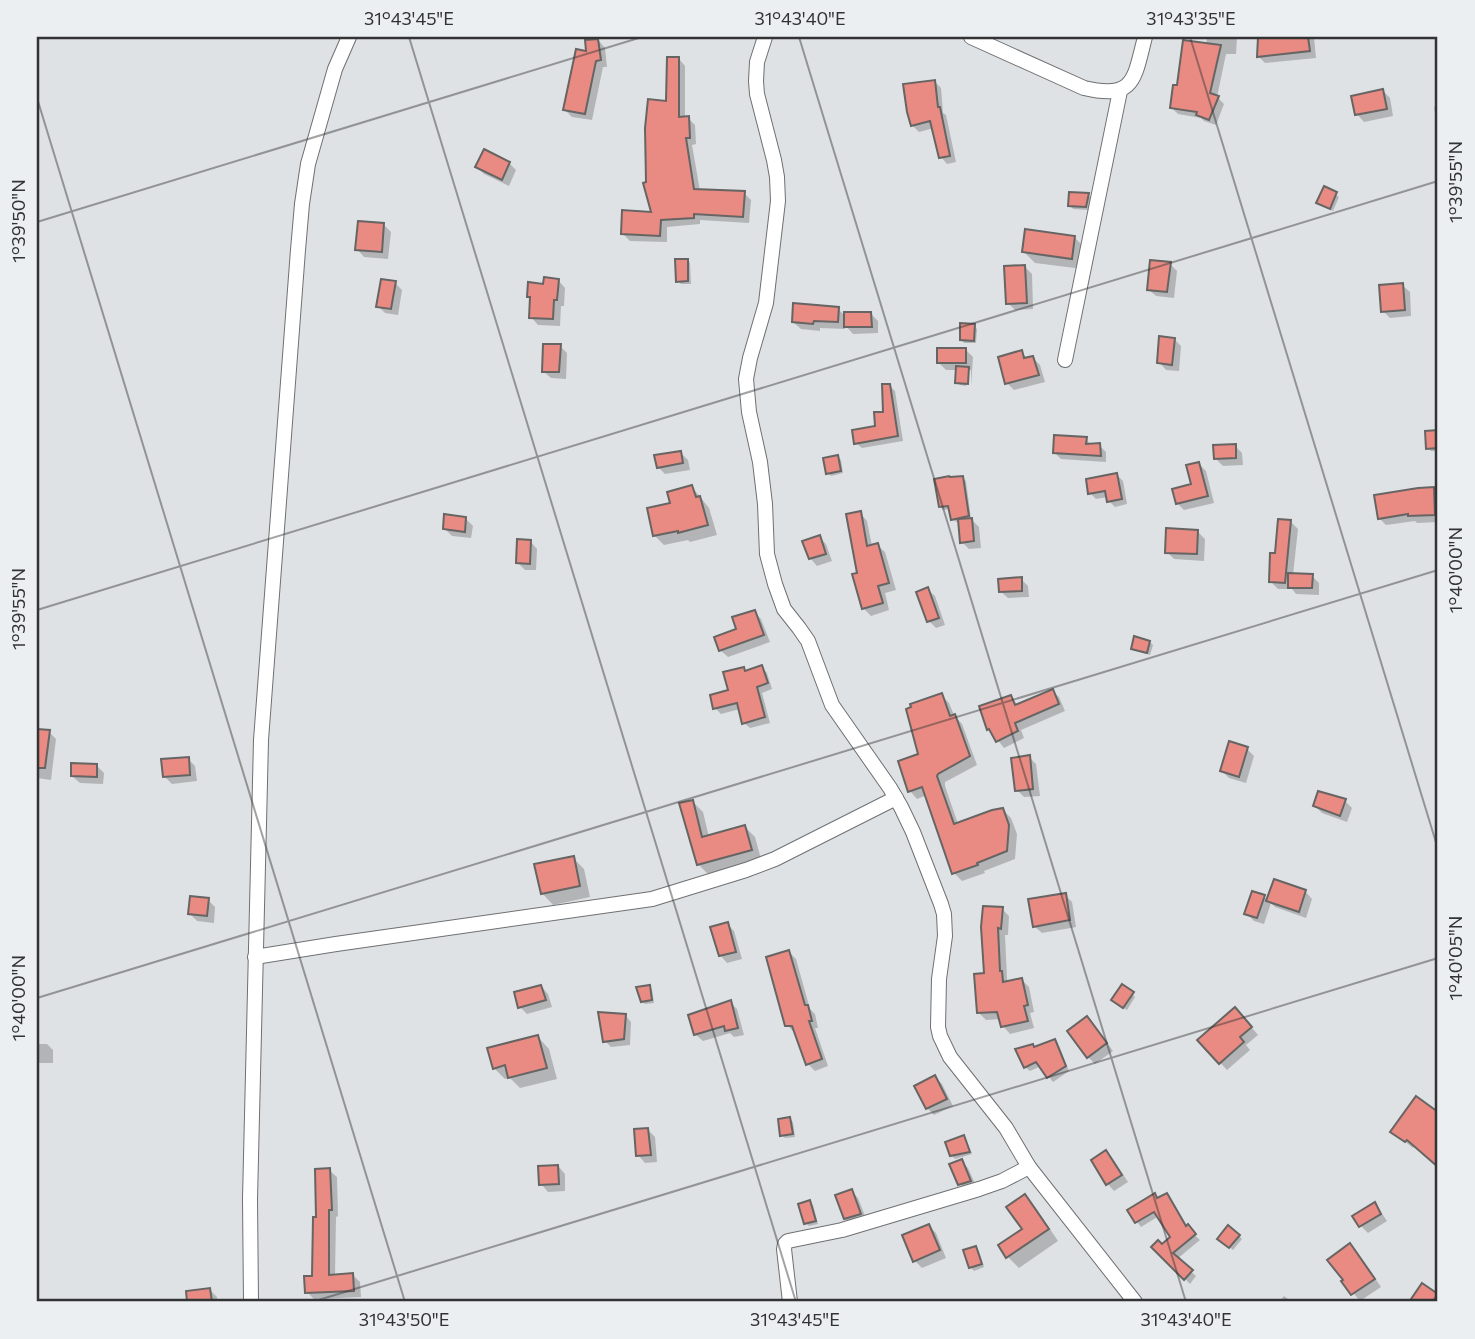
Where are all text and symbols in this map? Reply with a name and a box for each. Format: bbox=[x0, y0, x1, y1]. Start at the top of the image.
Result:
text: 31°43'45"E bbox=[364, 7, 454, 29]
text: 31°43'40"E bbox=[754, 7, 846, 29]
text: 31°43'35"E bbox=[1146, 7, 1236, 29]
text: 1°39'55"N bbox=[1444, 141, 1466, 223]
text: 1°39'50"N bbox=[7, 179, 29, 263]
text: 1°40'00"N bbox=[1444, 527, 1466, 613]
text: 1°39'55"N bbox=[7, 568, 29, 650]
text: 1°40'05"N bbox=[1444, 916, 1466, 1000]
text: 1°40'00"N bbox=[7, 955, 29, 1041]
text: 31°43'50"E bbox=[359, 1308, 449, 1330]
text: 31°43'45"E bbox=[750, 1308, 840, 1330]
text: 31°43'40"E bbox=[1140, 1308, 1232, 1330]

